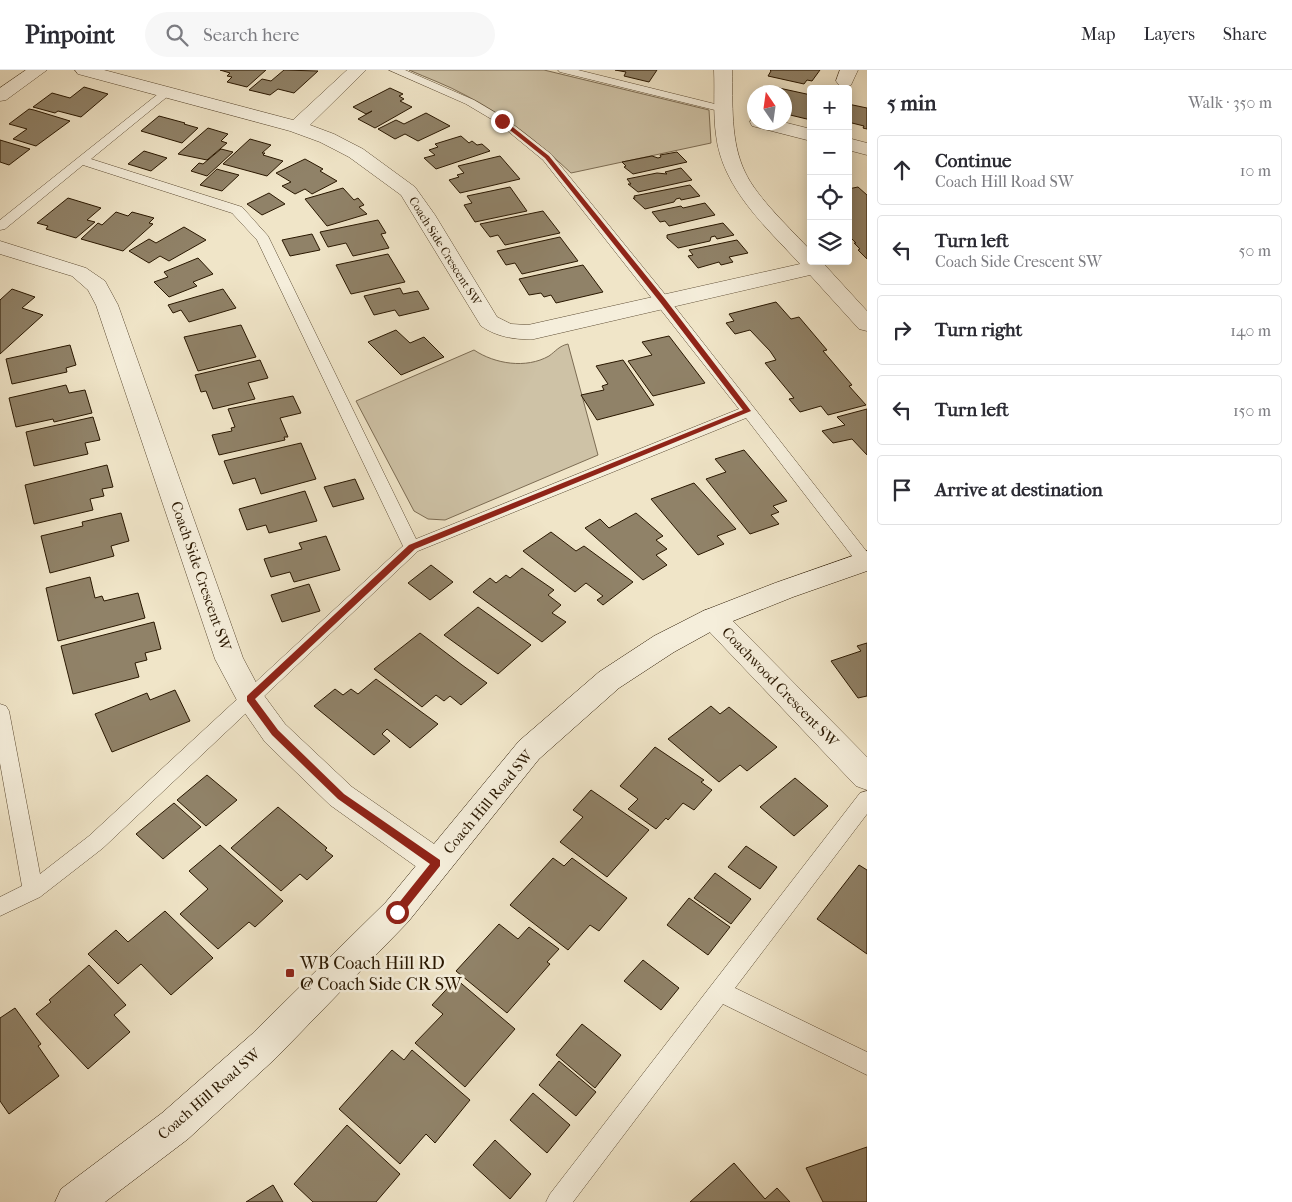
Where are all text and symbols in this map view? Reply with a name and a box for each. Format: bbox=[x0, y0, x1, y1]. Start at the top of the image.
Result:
search box bbox=[145, 12, 495, 57]
text: Pinpoint bbox=[25, 21, 115, 49]
icon: search bbox=[163, 21, 191, 49]
text: Search here bbox=[203, 24, 299, 46]
text: Map bbox=[1081, 24, 1115, 45]
text: Layers bbox=[1143, 24, 1195, 45]
text: Share bbox=[1223, 24, 1267, 45]
north arrow bbox=[747, 85, 792, 130]
map controls bbox=[807, 85, 852, 265]
button: + bbox=[807, 85, 852, 130]
text: 5 min bbox=[887, 91, 936, 115]
text: Walk · 350 m bbox=[1188, 93, 1272, 112]
route end bbox=[491, 110, 514, 133]
button: − bbox=[807, 130, 852, 175]
text: Continue bbox=[935, 150, 1011, 172]
icon: ahead bbox=[888, 156, 916, 184]
text: 10 m bbox=[1240, 161, 1271, 180]
text: Coach Hill Road SW bbox=[935, 172, 1073, 191]
button: locate bbox=[807, 175, 852, 220]
street label: Coach Side Crescent SW bbox=[406, 194, 485, 309]
button: layers bbox=[807, 220, 852, 265]
text: Turn left bbox=[935, 230, 1009, 252]
icon: left bbox=[888, 236, 916, 264]
text: 50 m bbox=[1239, 241, 1271, 260]
text: Coach Side Crescent SW bbox=[935, 252, 1102, 271]
icon: right bbox=[888, 316, 916, 344]
text: Turn right bbox=[935, 319, 1022, 341]
text: 140 m bbox=[1230, 321, 1271, 340]
icon: left bbox=[888, 396, 916, 424]
text: Turn left bbox=[935, 399, 1009, 421]
text: 150 m bbox=[1233, 401, 1271, 420]
icon: arrive bbox=[888, 476, 916, 504]
text: Arrive at destination bbox=[935, 479, 1103, 501]
street label: Coach Side Crescent SW bbox=[167, 499, 235, 654]
street label: Coachwood Crescent SW bbox=[718, 623, 843, 752]
street label: Coach Hill Road SW bbox=[439, 746, 537, 857]
route start bbox=[386, 901, 409, 924]
place label: WB Coach Hill RD @ Coach Side CR SW bbox=[299, 953, 463, 995]
marker: WB Coach Hill RD @ Coach Side CR SW bbox=[284, 967, 296, 979]
street label: Coach Hill Road SW bbox=[154, 1044, 265, 1143]

